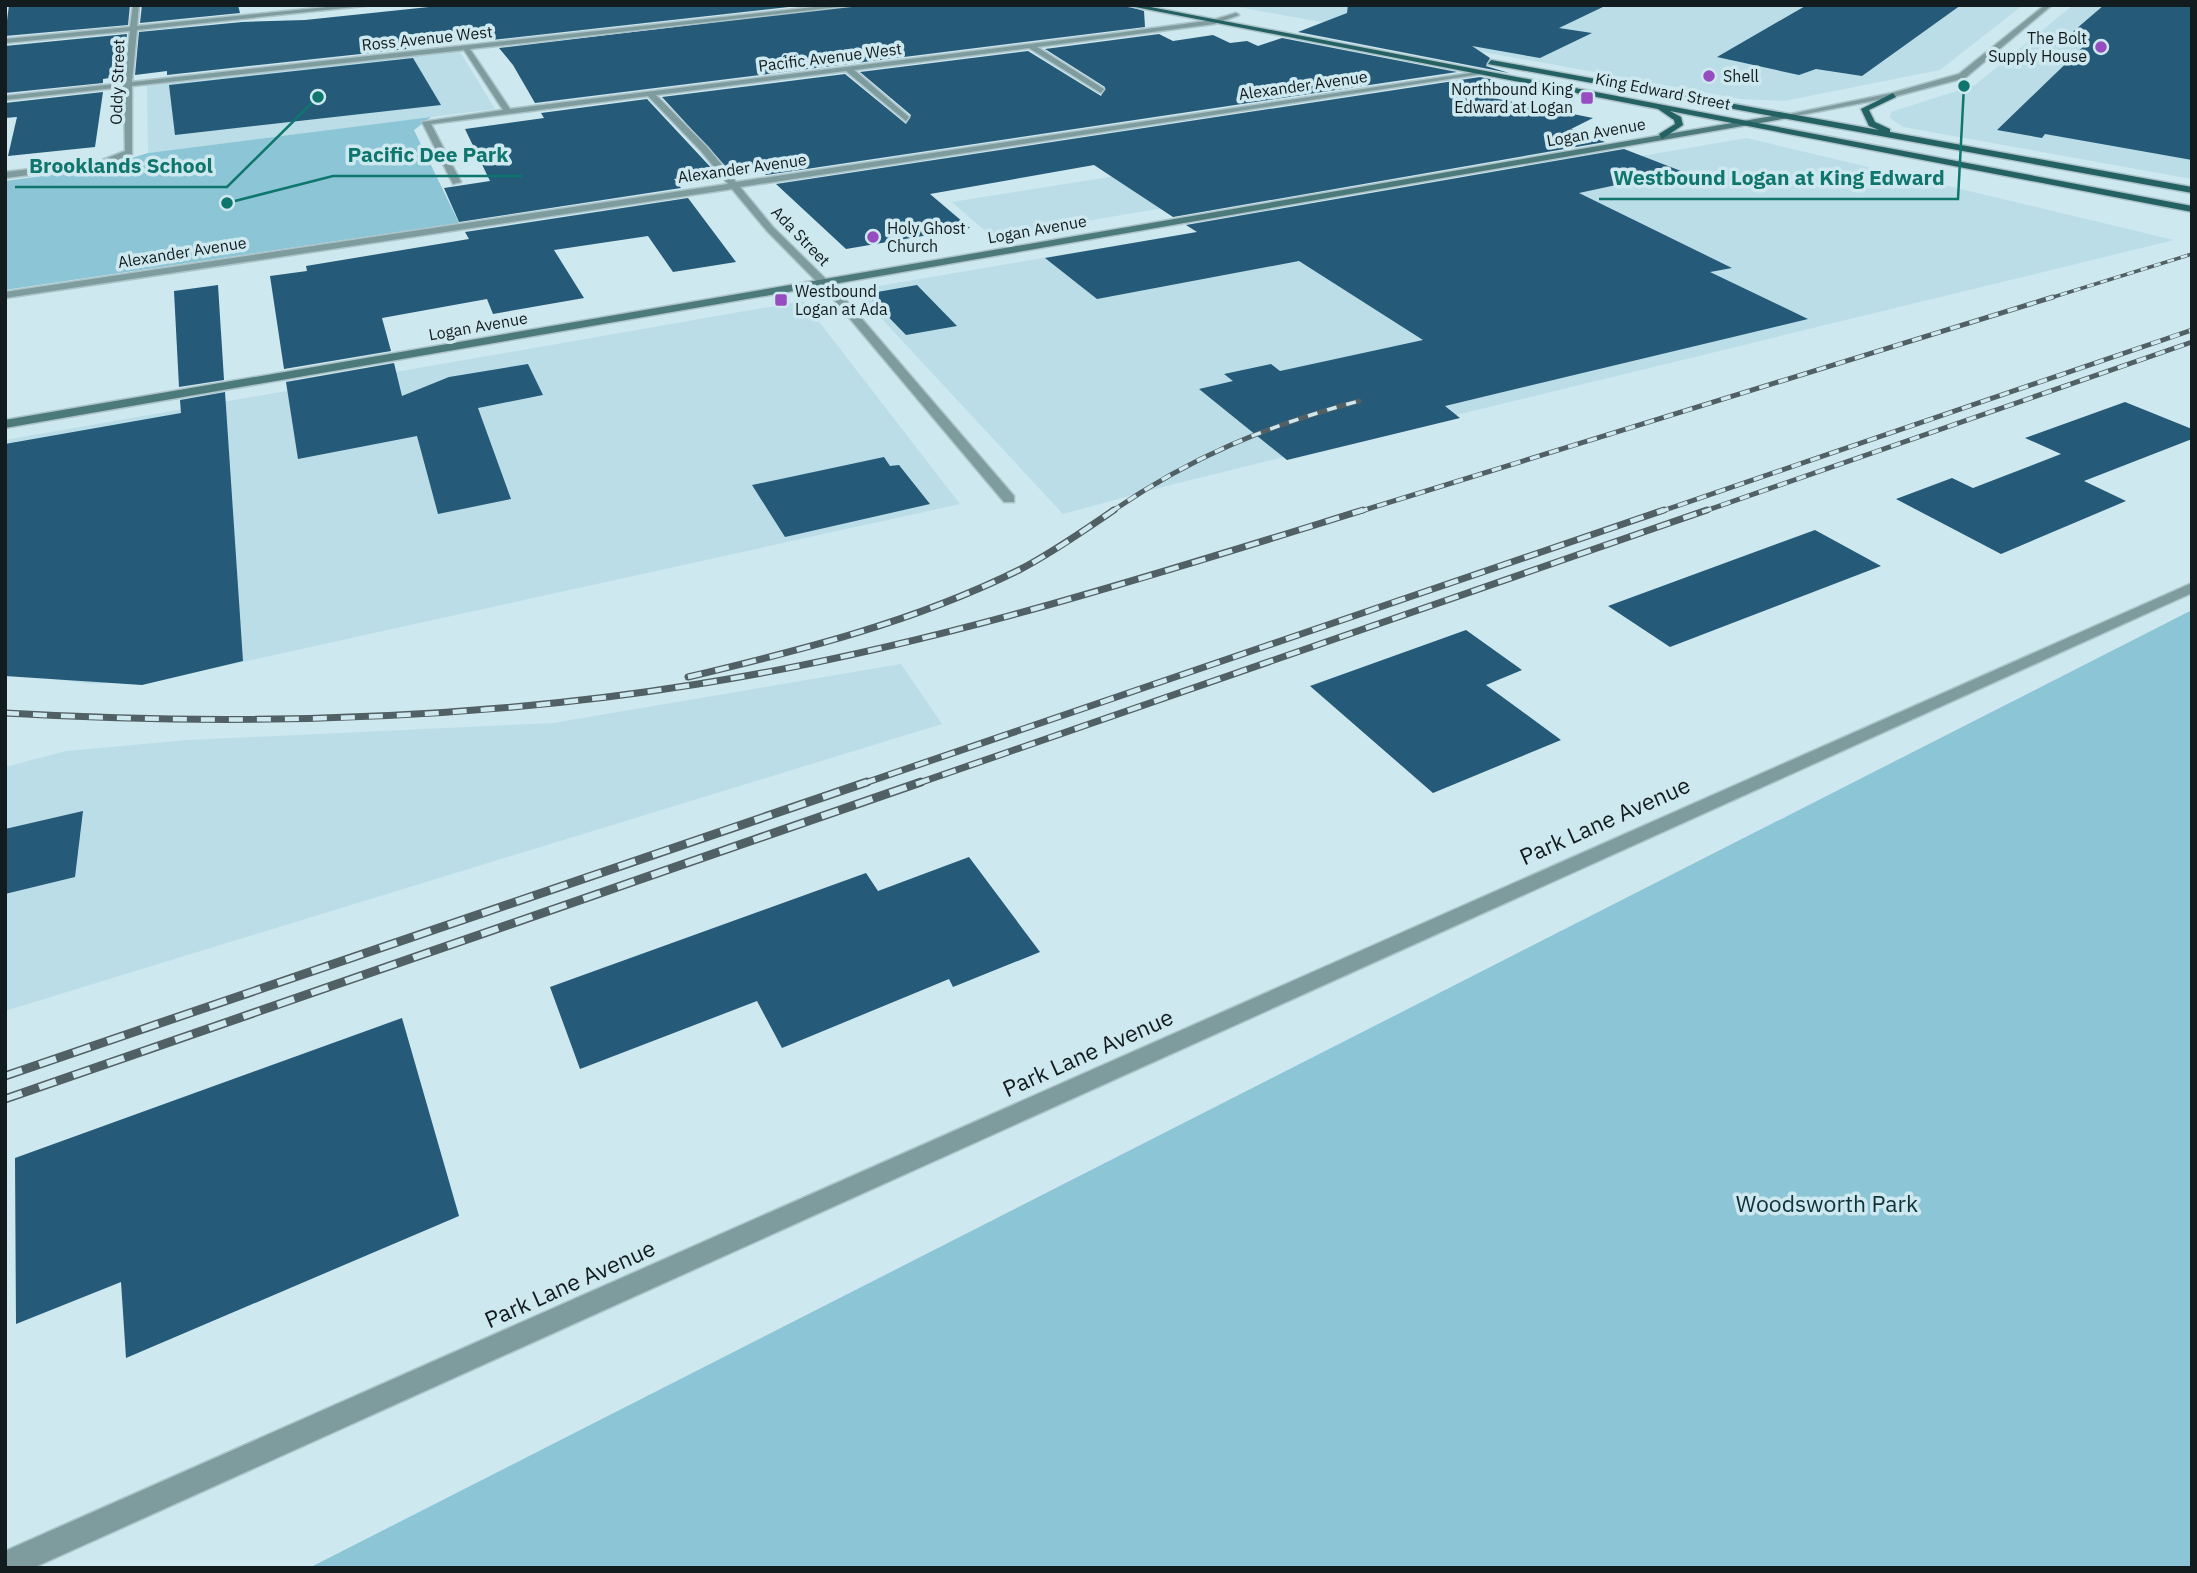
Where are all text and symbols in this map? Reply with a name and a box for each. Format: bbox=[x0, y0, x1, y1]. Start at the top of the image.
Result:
street label: Ross Avenue West bbox=[361, 21, 493, 55]
place label: The Bolt Supply House bbox=[1988, 28, 2087, 66]
street label: Pacific Avenue West bbox=[757, 38, 903, 76]
street label: Oddy Street bbox=[106, 39, 128, 125]
marker: The Bolt Supply House bbox=[2093, 39, 2109, 55]
street label: Alexander Avenue bbox=[1237, 66, 1369, 104]
place label: Shell bbox=[1723, 66, 1759, 86]
street label: King Edward Street bbox=[1594, 68, 1732, 114]
marker: Shell bbox=[1701, 68, 1717, 84]
place label: Northbound King Edward at Logan bbox=[1451, 79, 1574, 117]
marker: Northbound King Edward at Logan bbox=[1579, 90, 1595, 106]
street label: Logan Avenue bbox=[1545, 113, 1647, 151]
callout: Pacific Dee Park bbox=[333, 134, 522, 176]
text: Pacific Dee Park bbox=[348, 140, 509, 168]
callout: Brooklands School bbox=[15, 145, 227, 187]
street label: Alexander Avenue bbox=[676, 149, 808, 187]
text: Brooklands School bbox=[29, 151, 213, 179]
callout: Westbound Logan at King Edward bbox=[1599, 157, 1958, 199]
text: Westbound Logan at King Edward bbox=[1613, 163, 1945, 191]
street label: Ada Street bbox=[767, 202, 835, 270]
street label: Logan Avenue bbox=[986, 210, 1088, 248]
place label: Holy Ghost Church bbox=[887, 218, 966, 256]
marker: Holy Ghost Church bbox=[865, 229, 881, 245]
street label: Alexander Avenue bbox=[116, 232, 248, 272]
place label: Westbound Logan at Ada bbox=[795, 281, 888, 319]
marker: Westbound Logan at Ada bbox=[773, 292, 789, 308]
street label: Logan Avenue bbox=[427, 307, 529, 345]
street label: Park Lane Avenue bbox=[1515, 769, 1695, 871]
street label: Park Lane Avenue bbox=[998, 1001, 1178, 1103]
park label: Woodsworth Park bbox=[1736, 1188, 1918, 1218]
street label: Park Lane Avenue bbox=[480, 1232, 660, 1334]

